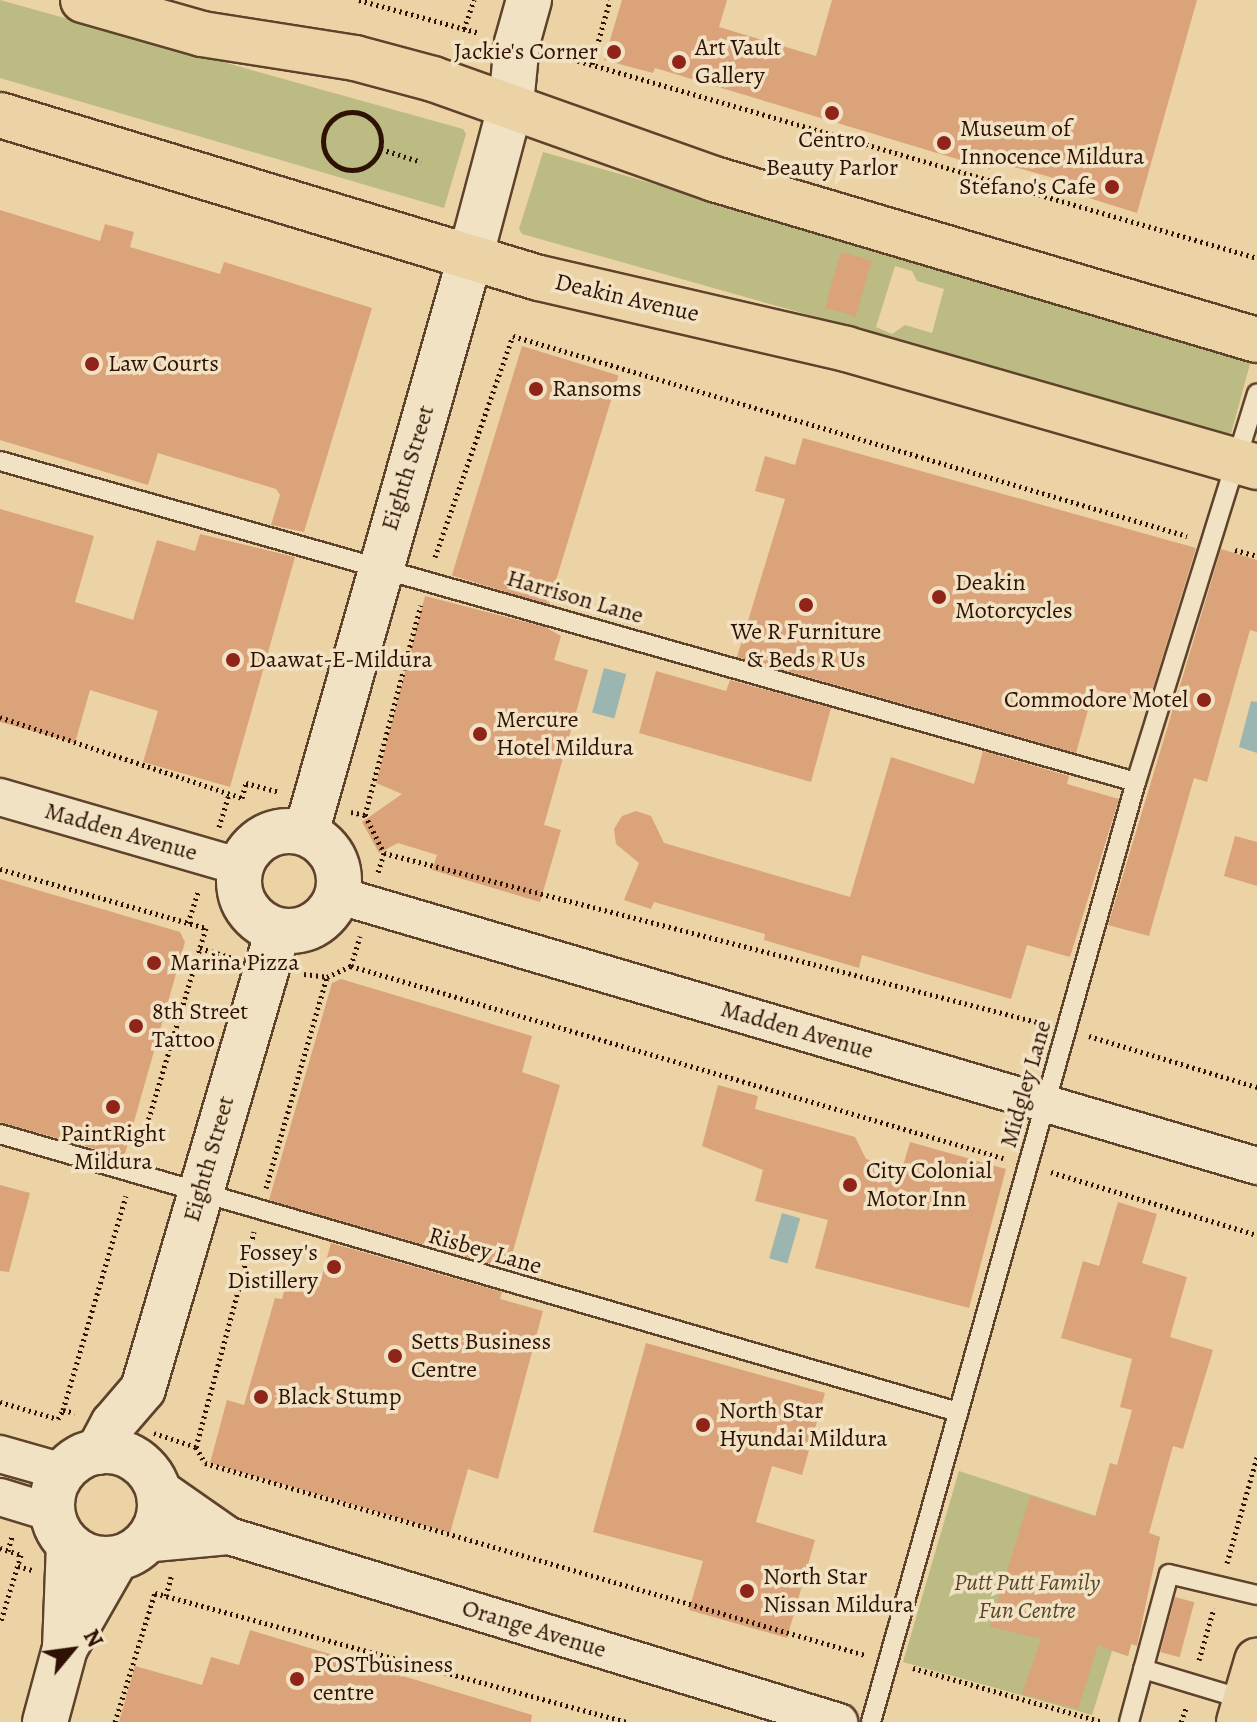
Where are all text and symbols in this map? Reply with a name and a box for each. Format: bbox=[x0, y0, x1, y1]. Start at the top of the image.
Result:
place label: Art Vault Gallery bbox=[695, 34, 781, 90]
place label: Jackie's Corner bbox=[454, 38, 598, 66]
marker: Jackie's Corner bbox=[605, 43, 623, 61]
marker: Art Vault Gallery bbox=[670, 53, 688, 71]
marker: Centro Beauty Parlor bbox=[823, 104, 841, 122]
place label: Museum of Innocence Mildura bbox=[960, 115, 1144, 171]
place label: Centro Beauty Parlor bbox=[766, 126, 898, 182]
marker: Museum of Innocence Mildura bbox=[935, 134, 953, 152]
place label: Stefano's Cafe bbox=[959, 173, 1096, 201]
marker: Stefano's Cafe bbox=[1103, 178, 1121, 196]
street label: Deakin Avenue bbox=[552, 267, 702, 329]
place label: Law Courts bbox=[108, 350, 219, 378]
marker: Law Courts bbox=[83, 355, 101, 373]
place label: Ransoms bbox=[552, 375, 642, 403]
marker: Ransoms bbox=[527, 380, 545, 398]
street label: Eighth Street bbox=[375, 402, 441, 534]
street label: Harrison Lane bbox=[503, 564, 647, 630]
place label: Deakin Motorcycles bbox=[955, 569, 1073, 625]
marker: Deakin Motorcycles bbox=[930, 588, 948, 606]
marker: We R Furniture & Beds R Us bbox=[797, 596, 815, 614]
place label: We R Furniture & Beds R Us bbox=[731, 618, 881, 674]
place label: Daawat-E-Mildura bbox=[249, 646, 432, 674]
marker: Daawat-E-Mildura bbox=[224, 651, 242, 669]
place label: Commodore Motel bbox=[1004, 686, 1188, 714]
marker: Commodore Motel bbox=[1195, 691, 1213, 709]
place label: Mercure Hotel Mildura bbox=[496, 706, 634, 762]
marker: Mercure Hotel Mildura bbox=[471, 725, 489, 743]
street label: Madden Avenue bbox=[41, 796, 201, 868]
place label: Marina Pizza bbox=[170, 949, 299, 977]
marker: Marina Pizza bbox=[145, 954, 163, 972]
street label: Madden Avenue bbox=[717, 994, 877, 1066]
place label: 8th Street Tattoo bbox=[152, 998, 248, 1054]
marker: 8th Street Tattoo bbox=[127, 1017, 145, 1035]
street label: Midgley Lane bbox=[994, 1017, 1058, 1151]
street label: Eighth Street bbox=[177, 1093, 241, 1225]
marker: PaintRight Mildura bbox=[104, 1098, 122, 1116]
place label: PaintRight Mildura bbox=[60, 1120, 166, 1176]
place label: City Colonial Motor Inn bbox=[866, 1157, 992, 1213]
marker: City Colonial Motor Inn bbox=[841, 1176, 859, 1194]
street label: Risbey Lane bbox=[425, 1221, 545, 1281]
place label: Fossey's Distillery bbox=[227, 1239, 318, 1295]
marker: Fossey's Distillery bbox=[325, 1258, 343, 1276]
place label: Setts Business Centre bbox=[411, 1328, 551, 1384]
marker: Setts Business Centre bbox=[386, 1347, 404, 1365]
place label: Black Stump bbox=[277, 1383, 401, 1411]
marker: Black Stump bbox=[252, 1388, 270, 1406]
place label: North Star Hyundai Mildura bbox=[719, 1397, 888, 1453]
marker: North Star Hyundai Mildura bbox=[694, 1416, 712, 1434]
place label: North Star Nissan Mildura bbox=[763, 1563, 914, 1619]
park label: Putt Putt Family Fun Centre bbox=[954, 1569, 1100, 1625]
marker: North Star Nissan Mildura bbox=[738, 1582, 756, 1600]
street label: Orange Avenue bbox=[459, 1593, 609, 1665]
north arrow bbox=[32, 1610, 112, 1690]
text: N bbox=[76, 1624, 110, 1653]
place label: POSTbusiness centre bbox=[313, 1651, 453, 1707]
marker: POSTbusiness centre bbox=[288, 1670, 306, 1688]

